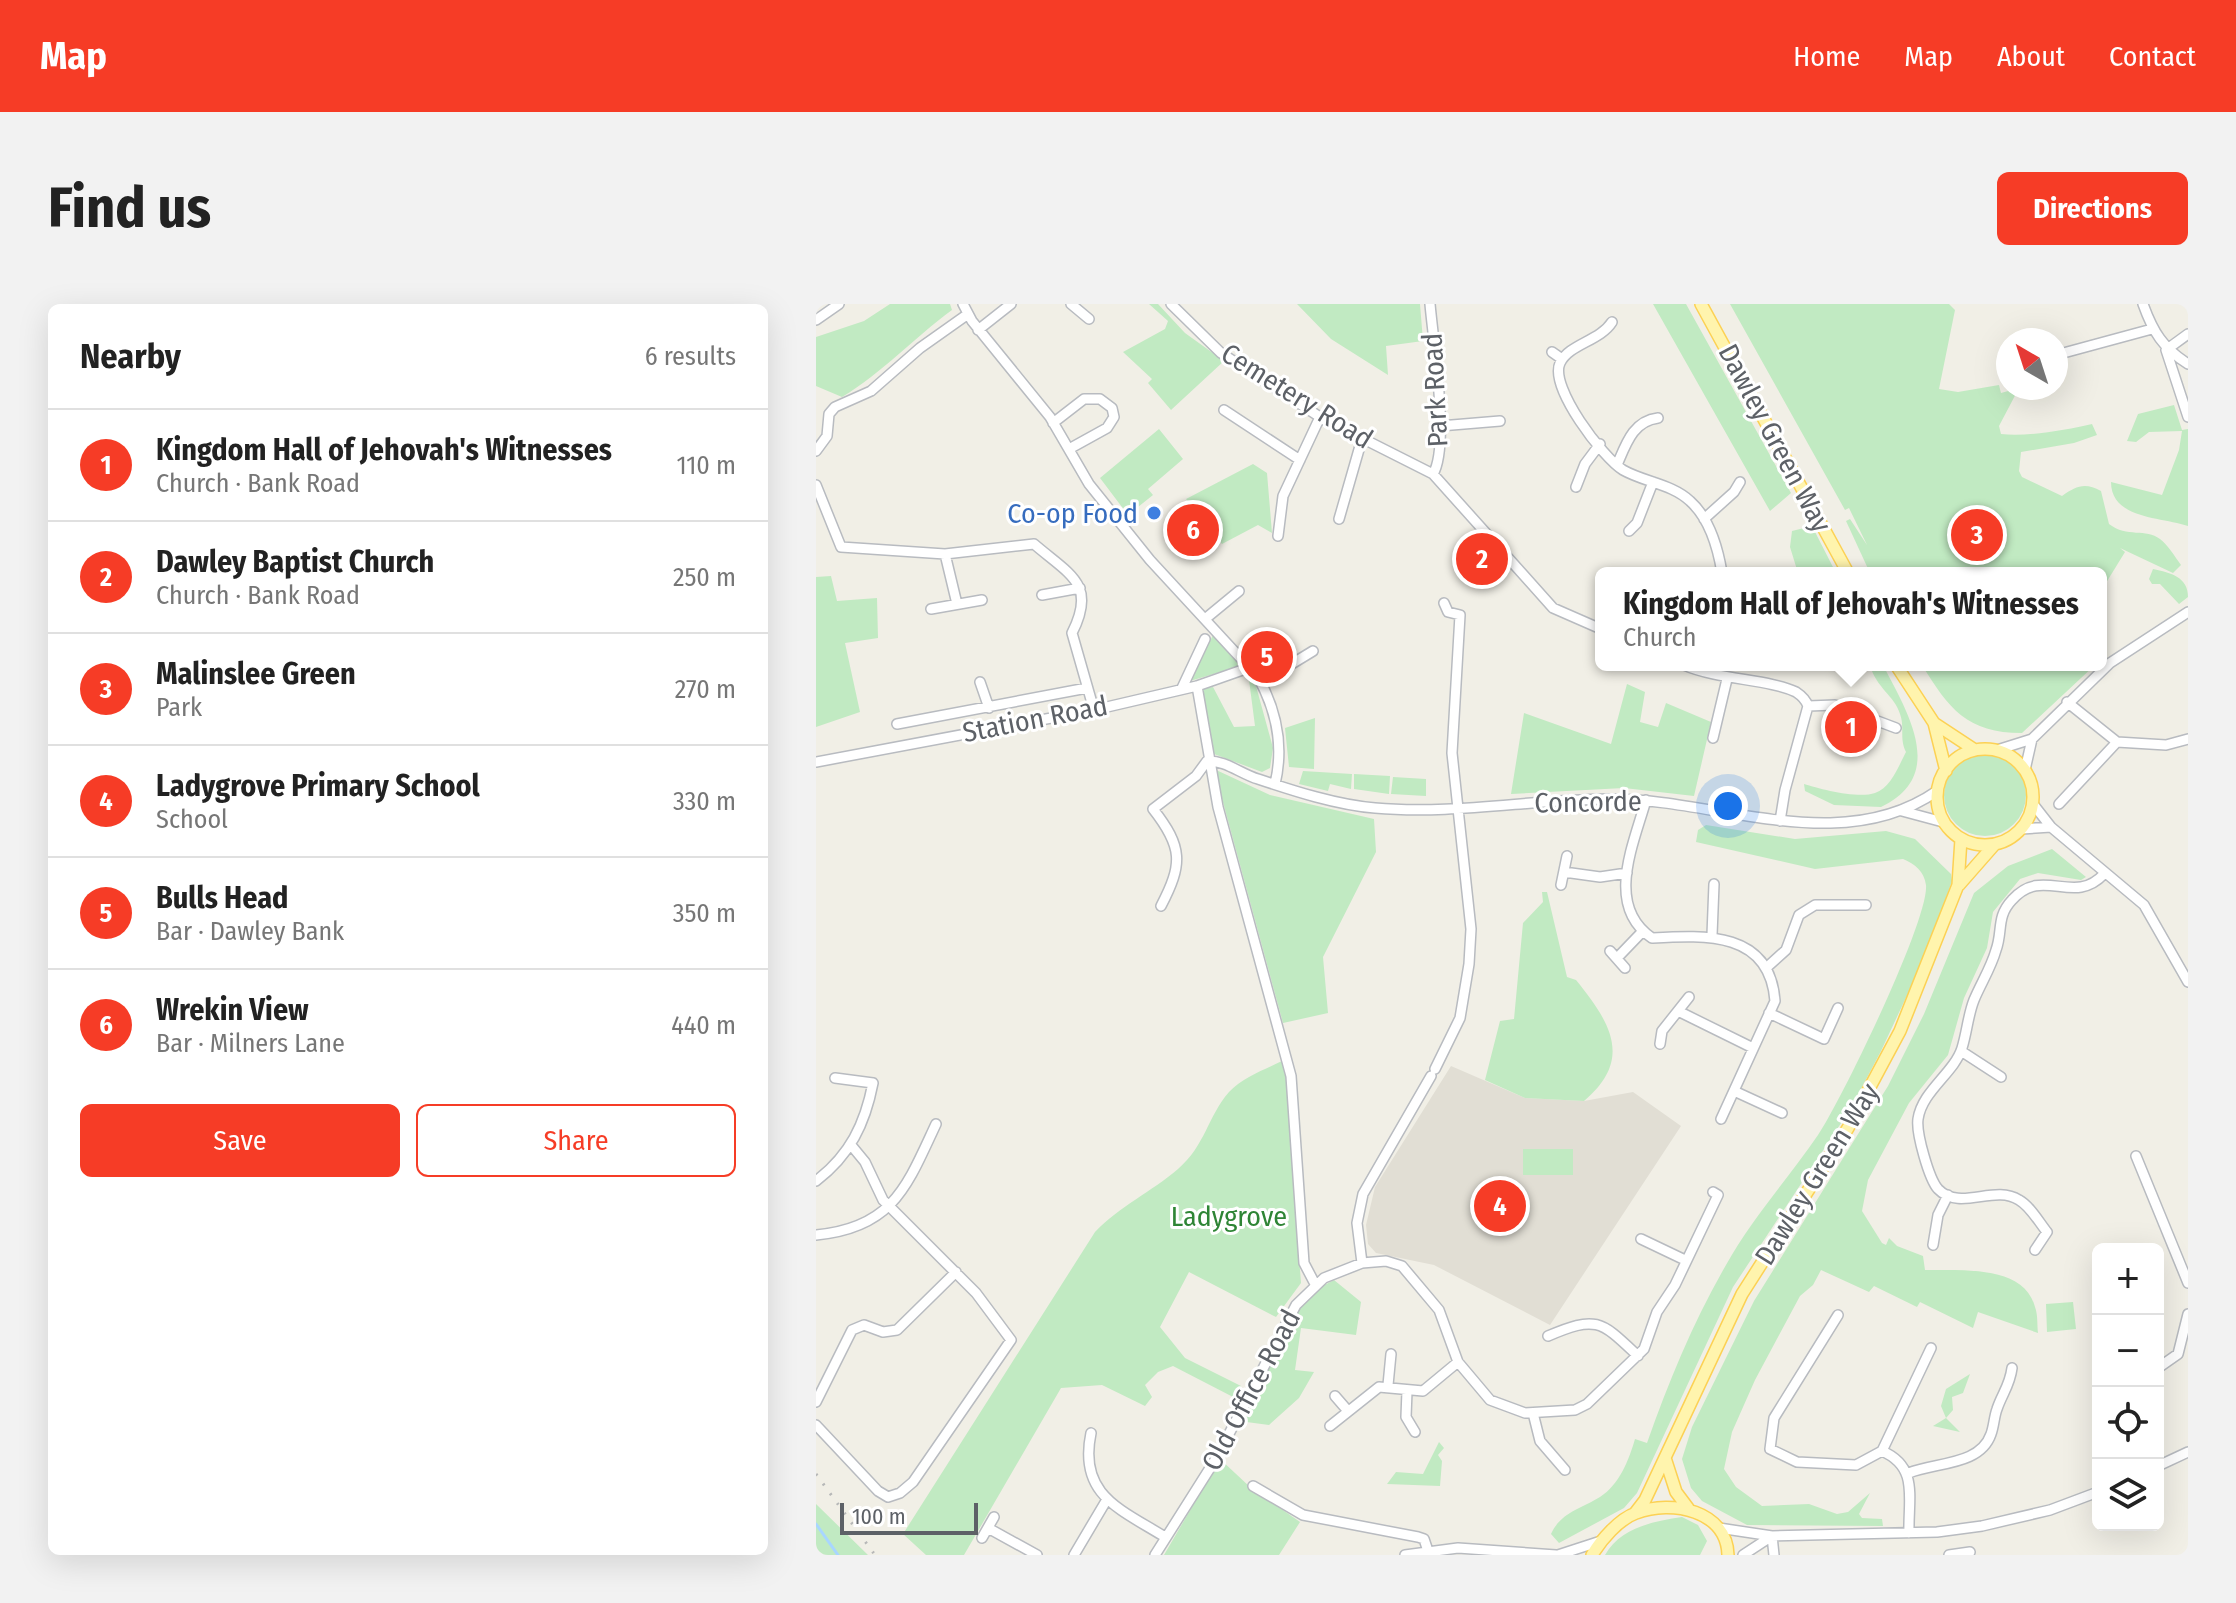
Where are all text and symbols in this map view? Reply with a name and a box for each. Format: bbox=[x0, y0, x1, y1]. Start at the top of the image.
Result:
text: Map bbox=[40, 33, 107, 79]
text: Home bbox=[1793, 40, 1860, 73]
text: Map bbox=[1904, 40, 1953, 73]
text: About bbox=[1997, 40, 2065, 73]
text: Contact bbox=[2109, 40, 2196, 73]
button: Directions bbox=[1997, 172, 2188, 245]
text: Find us bbox=[48, 175, 211, 242]
north arrow bbox=[1996, 328, 2068, 400]
street label: Park Road bbox=[1416, 332, 1454, 448]
text: Nearby bbox=[80, 336, 181, 377]
street label: Cemetery Road bbox=[1215, 336, 1379, 456]
street label: Dawley Green Way bbox=[1712, 338, 1839, 538]
text: 6 results bbox=[645, 341, 736, 372]
text: Kingdom Hall of Jehovah's Witnesses bbox=[156, 432, 612, 468]
text: 1 bbox=[101, 450, 112, 481]
text: 110 m bbox=[676, 450, 736, 481]
text: Church · Bank Road bbox=[156, 468, 360, 499]
place label: Co-op Food bbox=[1007, 497, 1138, 530]
pin: 6 bbox=[1167, 500, 1219, 560]
marker: Co-op Food bbox=[1145, 504, 1163, 522]
pin: 3 bbox=[1951, 505, 2003, 565]
pin: 2 bbox=[1456, 529, 1508, 589]
text: Dawley Baptist Church bbox=[156, 544, 434, 580]
text: 2 bbox=[100, 562, 112, 593]
text: 250 m bbox=[673, 562, 736, 593]
popup bbox=[1595, 567, 2107, 671]
text: Church · Bank Road bbox=[156, 580, 360, 611]
text: Kingdom Hall of Jehovah's Witnesses bbox=[1623, 586, 2079, 622]
text: Church bbox=[1623, 622, 1696, 653]
pin: 5 bbox=[1241, 627, 1293, 687]
text: Malinslee Green bbox=[156, 656, 356, 692]
text: 3 bbox=[100, 674, 112, 705]
text: 270 m bbox=[675, 674, 736, 705]
street label: Station Road bbox=[960, 689, 1110, 749]
text: Park bbox=[156, 692, 202, 723]
pin: 1 bbox=[1825, 697, 1877, 757]
text: Ladygrove Primary School bbox=[156, 768, 480, 804]
street label: Concorde bbox=[1534, 785, 1642, 819]
text: 4 bbox=[99, 786, 113, 817]
text: 330 m bbox=[673, 786, 736, 817]
your location bbox=[1708, 786, 1748, 826]
text: School bbox=[156, 804, 228, 835]
text: Bulls Head bbox=[156, 880, 288, 916]
text: 5 bbox=[100, 898, 112, 929]
text: 350 m bbox=[673, 898, 736, 929]
text: Bar · Dawley Bank bbox=[156, 916, 344, 947]
text: Wrekin View bbox=[156, 992, 309, 1028]
text: 6 bbox=[99, 1010, 113, 1041]
text: 440 m bbox=[671, 1010, 736, 1041]
text: Bar · Milners Lane bbox=[156, 1028, 345, 1059]
street label: Dawley Green Way bbox=[1748, 1077, 1886, 1271]
button: Save bbox=[80, 1104, 400, 1177]
button: Share bbox=[416, 1104, 736, 1177]
pin: 4 bbox=[1474, 1176, 1526, 1236]
park label: Ladygrove bbox=[1171, 1200, 1287, 1233]
map controls bbox=[2092, 1243, 2164, 1531]
button: + bbox=[2092, 1243, 2164, 1315]
street label: Old Office Road bbox=[1195, 1304, 1307, 1476]
button: − bbox=[2092, 1315, 2164, 1387]
button: locate bbox=[2092, 1387, 2164, 1459]
button: layers bbox=[2092, 1459, 2164, 1531]
scale bar bbox=[840, 1499, 978, 1535]
text: 100 m bbox=[852, 1503, 906, 1530]

